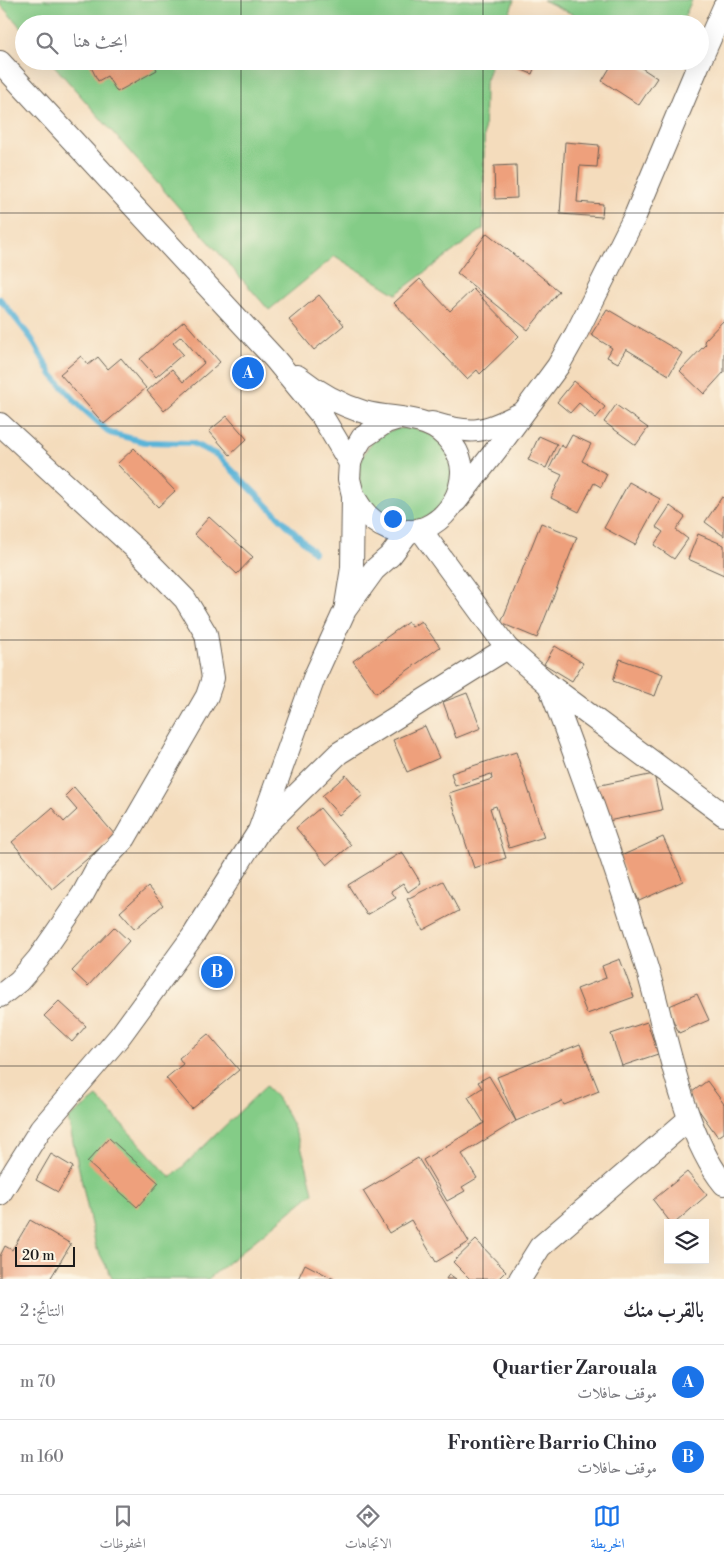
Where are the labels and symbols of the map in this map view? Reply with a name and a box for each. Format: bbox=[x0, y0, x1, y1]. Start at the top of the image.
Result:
pin: A bbox=[232, 354, 264, 392]
your location bbox=[380, 506, 406, 532]
pin: B bbox=[201, 953, 233, 991]
scale bar bbox=[15, 1244, 75, 1267]

